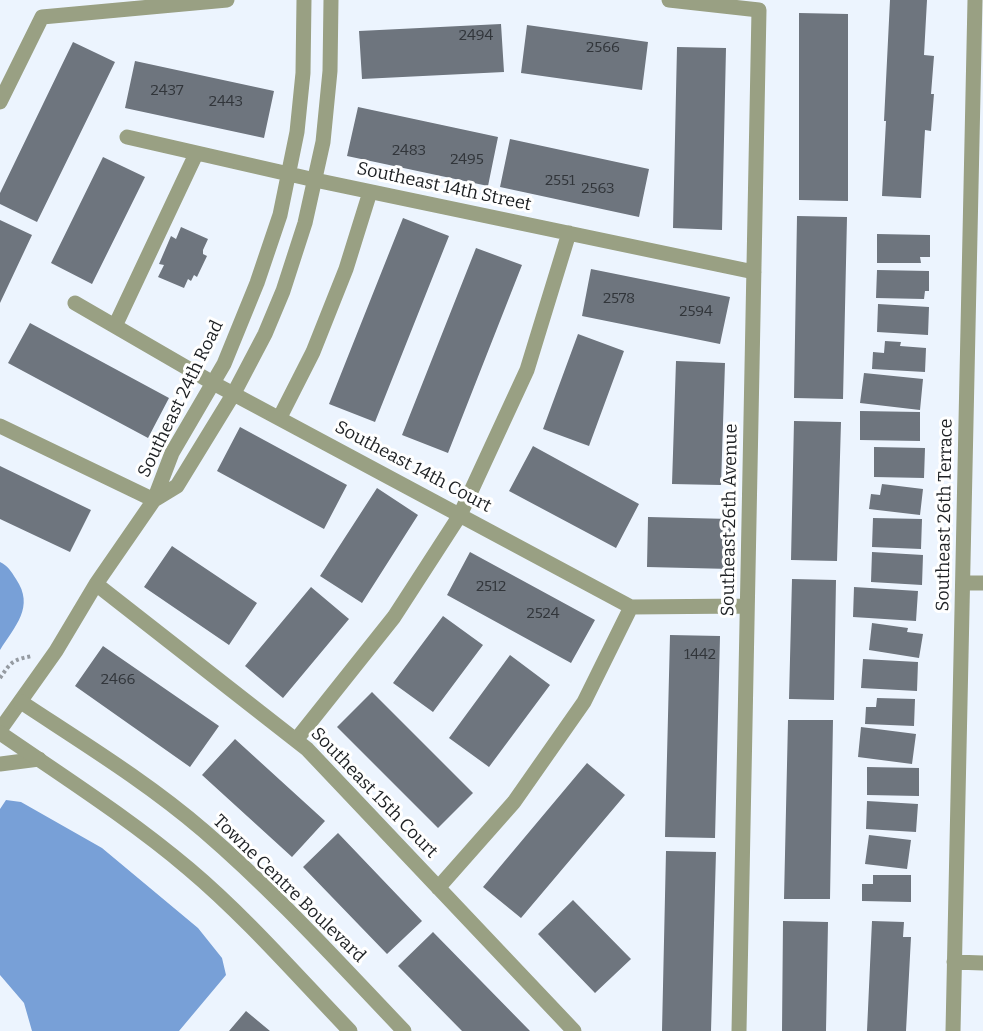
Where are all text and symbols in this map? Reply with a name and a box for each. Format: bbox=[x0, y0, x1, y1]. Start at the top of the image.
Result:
house number: 2494 bbox=[459, 27, 493, 45]
house number: 2566 bbox=[586, 39, 620, 57]
house number: 2437 bbox=[151, 82, 183, 100]
house number: 2443 bbox=[209, 93, 243, 111]
house number: 2483 bbox=[392, 142, 426, 160]
house number: 2495 bbox=[450, 151, 484, 169]
street label: Southeast 14th Street bbox=[355, 158, 533, 216]
house number: 2551 bbox=[545, 172, 575, 190]
house number: 2563 bbox=[581, 180, 615, 198]
house number: 2578 bbox=[603, 290, 635, 308]
house number: 2594 bbox=[679, 303, 713, 321]
street label: Southeast 24th Road bbox=[134, 317, 228, 481]
street label: Southeast 14th Court bbox=[331, 417, 495, 517]
street label: Southeast 26th Terrace bbox=[933, 418, 957, 612]
street label: Southeast 26th Avenue bbox=[718, 423, 742, 617]
house number: 2512 bbox=[476, 578, 506, 596]
house number: 2524 bbox=[527, 605, 559, 623]
house number: 1442 bbox=[684, 646, 716, 664]
house number: 2466 bbox=[101, 671, 135, 689]
street label: Southeast 15th Court bbox=[306, 723, 442, 863]
street label: Towne Centre Boulevard bbox=[208, 811, 370, 967]

